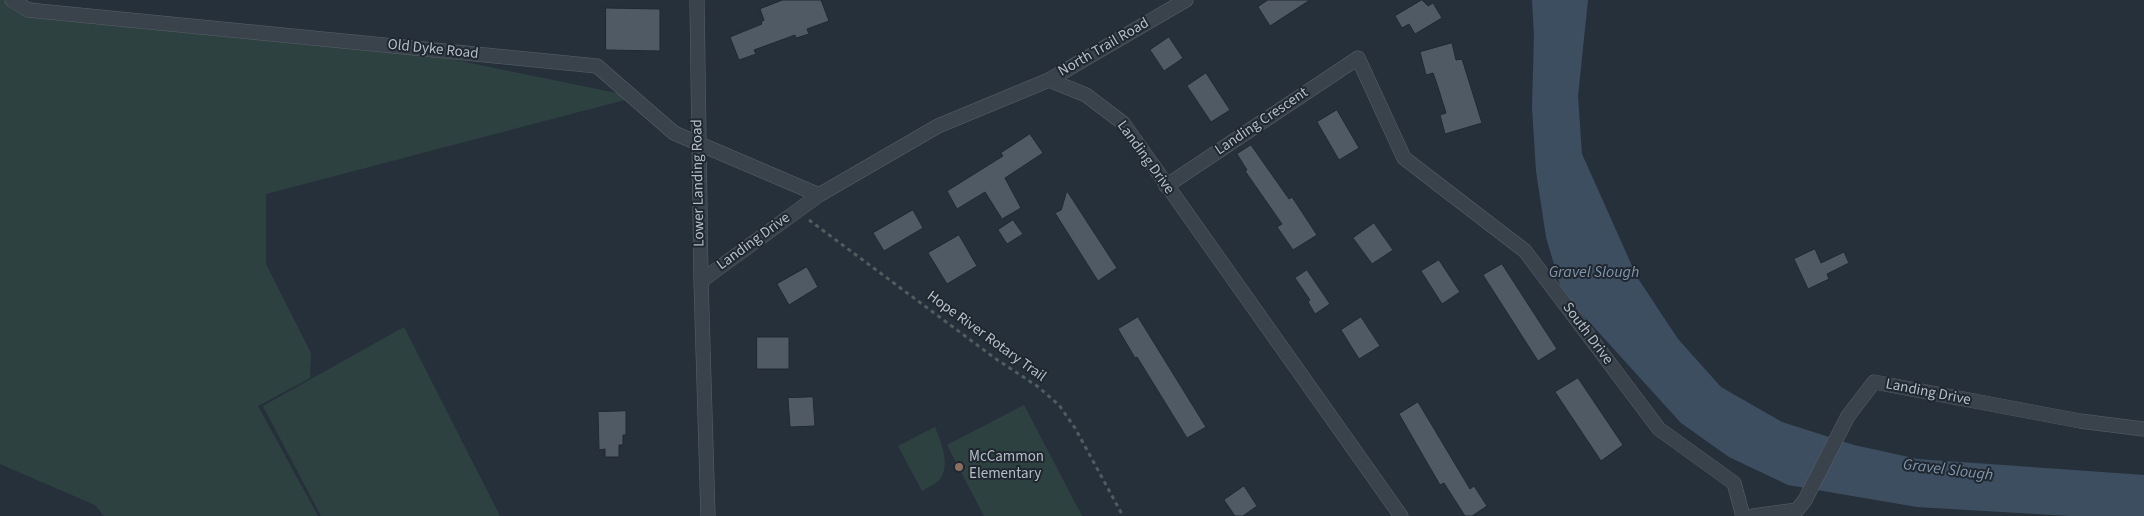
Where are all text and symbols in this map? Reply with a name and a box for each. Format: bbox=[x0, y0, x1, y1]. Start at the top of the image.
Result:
street label: North Trail Road bbox=[1055, 15, 1153, 81]
street label: Old Dyke Road bbox=[387, 36, 479, 64]
street label: Landing Crescent bbox=[1212, 84, 1312, 160]
street label: Landing Drive bbox=[1112, 118, 1178, 198]
street label: Lower Landing Road bbox=[689, 119, 709, 247]
street label: Landing Drive bbox=[714, 209, 794, 275]
water label: Gravel Slough bbox=[1549, 263, 1639, 283]
street label: Hope River Rotary Trail bbox=[923, 288, 1049, 386]
street label: South Drive bbox=[1558, 299, 1616, 369]
street label: Landing Drive bbox=[1884, 376, 1972, 410]
place label: McCammon Elementary bbox=[969, 449, 1044, 484]
water label: Gravel Slough bbox=[1902, 456, 1994, 486]
marker: McCammon Elementary bbox=[953, 461, 965, 473]

